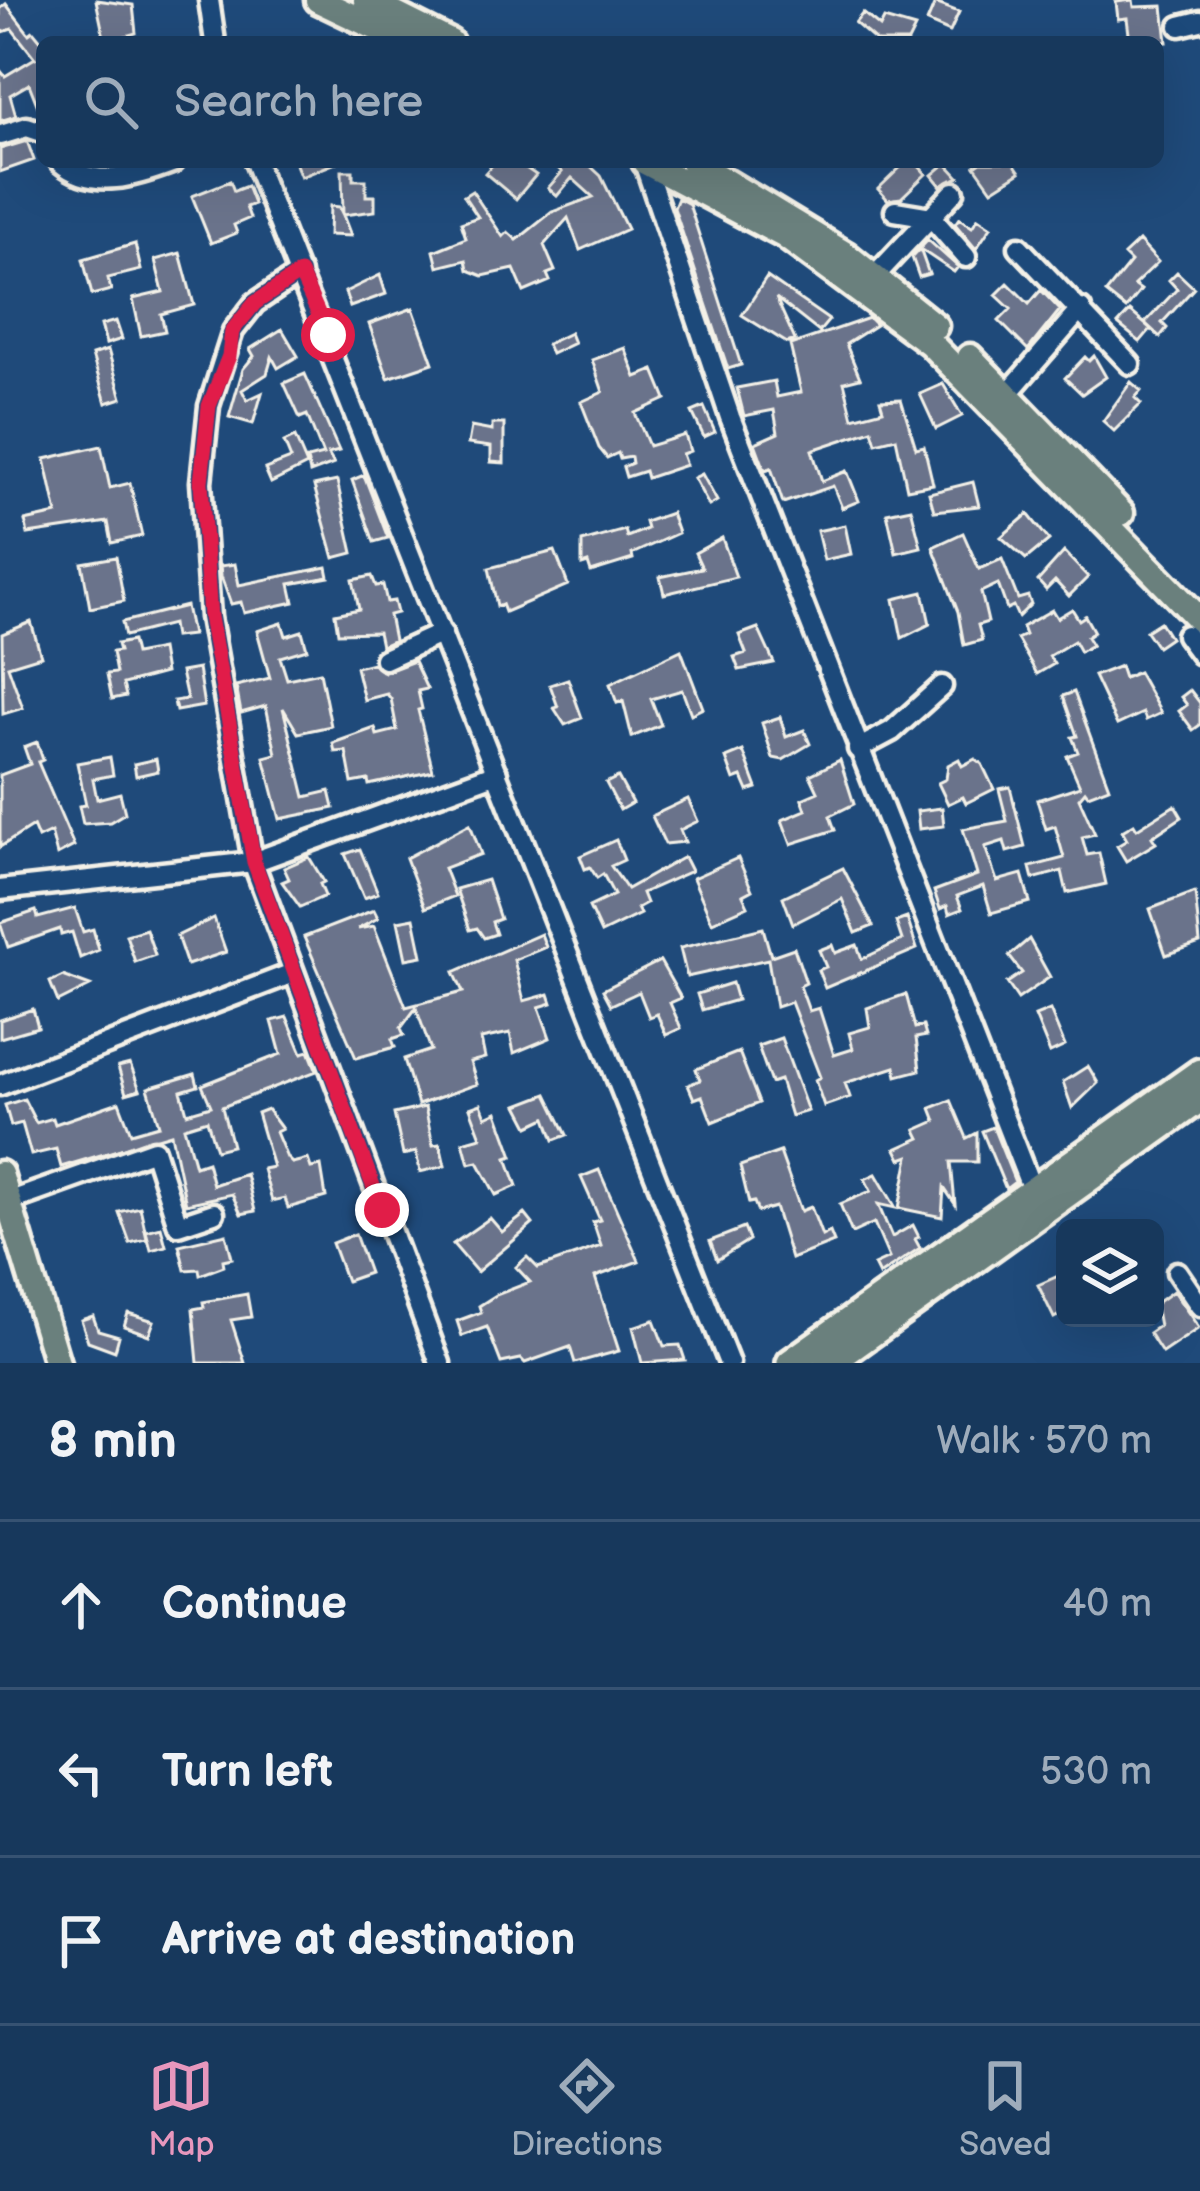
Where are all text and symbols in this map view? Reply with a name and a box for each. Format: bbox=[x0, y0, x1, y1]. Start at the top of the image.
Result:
search box bbox=[36, 36, 1164, 168]
icon: search bbox=[78, 69, 144, 135]
text: Search here bbox=[174, 75, 423, 130]
route start bbox=[301, 308, 355, 362]
route end bbox=[355, 1183, 409, 1237]
map controls bbox=[1056, 1219, 1164, 1327]
button: layers bbox=[1056, 1219, 1164, 1327]
text: 8 min bbox=[48, 1411, 177, 1472]
text: Walk · 570 m bbox=[936, 1418, 1152, 1465]
icon: ahead bbox=[48, 1572, 114, 1638]
text: Continue bbox=[162, 1577, 347, 1632]
text: 40 m bbox=[1062, 1581, 1152, 1628]
icon: left bbox=[48, 1740, 114, 1806]
text: Turn left bbox=[162, 1745, 333, 1800]
text: 530 m bbox=[1040, 1749, 1152, 1796]
icon: arrive bbox=[48, 1908, 114, 1974]
text: Arrive at destination bbox=[162, 1913, 575, 1968]
tab: Map bbox=[148, 2053, 215, 2165]
tab: Directions bbox=[511, 2053, 663, 2165]
tab: Saved bbox=[959, 2053, 1052, 2165]

